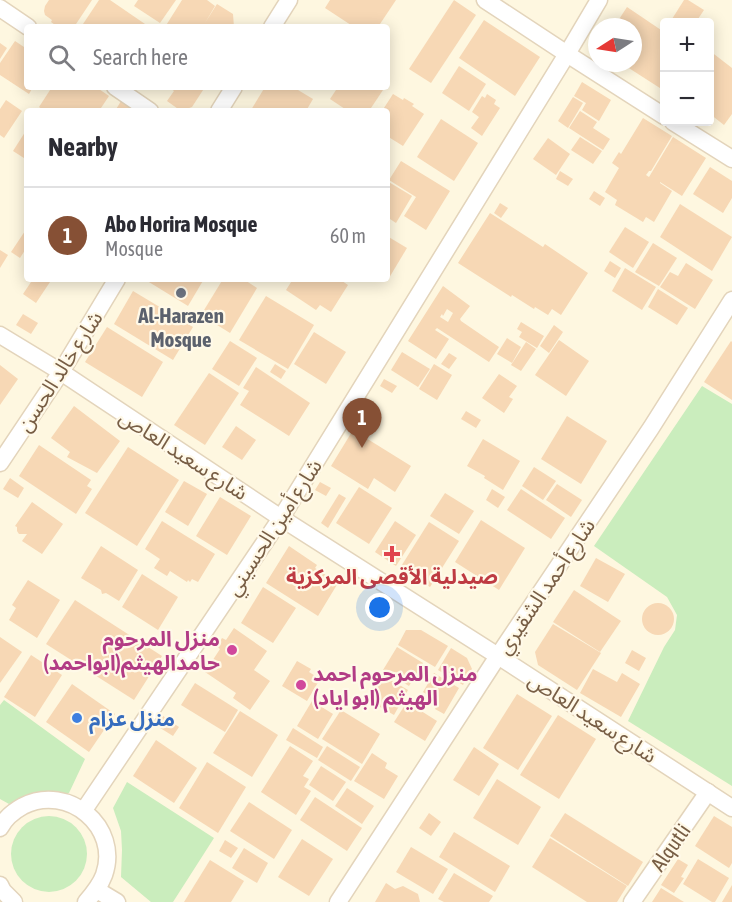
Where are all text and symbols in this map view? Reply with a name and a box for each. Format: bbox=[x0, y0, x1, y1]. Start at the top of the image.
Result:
north arrow bbox=[588, 18, 642, 72]
map controls bbox=[660, 18, 714, 126]
button: + bbox=[660, 18, 714, 72]
search box bbox=[24, 24, 390, 90]
icon: search bbox=[45, 41, 78, 74]
text: Search here bbox=[93, 44, 188, 70]
button: − bbox=[660, 72, 714, 126]
text: Nearby bbox=[48, 132, 118, 162]
text: Abo Horira Mosque bbox=[105, 211, 257, 237]
text: 1 bbox=[63, 224, 72, 247]
text: 60 m bbox=[330, 224, 366, 247]
text: Mosque bbox=[105, 237, 163, 260]
marker: Al-Harazen Mosque bbox=[174, 286, 188, 300]
place label: Al-Harazen Mosque bbox=[137, 303, 224, 351]
street label: شارع خالد الحسن bbox=[11, 306, 110, 438]
pin: 1 bbox=[342, 398, 382, 448]
street label: شارع سعيد العاص bbox=[113, 404, 253, 508]
street label: شارع أمين الحسيني bbox=[220, 454, 330, 602]
street label: شارع أحمد الشقيري bbox=[491, 514, 603, 661]
marker: صيدلية الأقصى المركزية bbox=[385, 547, 399, 561]
place label: صيدلية الأقصى المركزية bbox=[286, 564, 498, 589]
your location bbox=[365, 593, 394, 622]
place label: منزل المرحوم حامدالهيثم(ابواحمد) bbox=[43, 626, 220, 678]
marker: منزل المرحوم حامدالهيثم(ابواحمد) bbox=[225, 643, 239, 657]
place label: منزل المرحوم احمد الهيثم (ابو اياد) bbox=[313, 661, 478, 713]
street label: شارع سعيد العاص bbox=[522, 667, 662, 771]
marker: منزل المرحوم احمد الهيثم (ابو اياد) bbox=[294, 678, 308, 692]
place label: منزل عزام bbox=[89, 706, 175, 735]
marker: منزل عزام bbox=[70, 711, 84, 725]
street label: Alqutli bbox=[645, 819, 695, 875]

